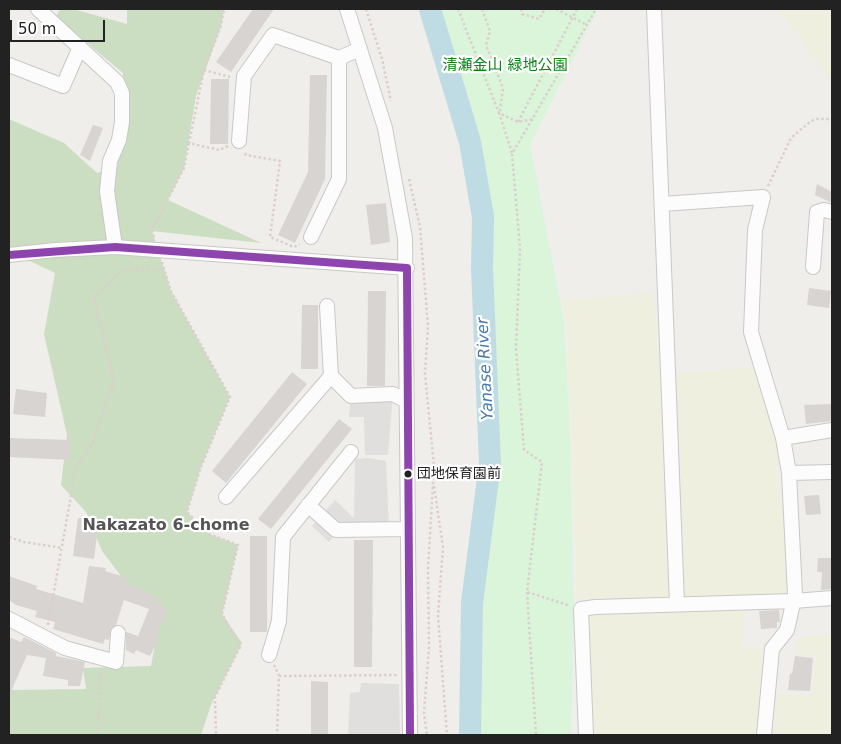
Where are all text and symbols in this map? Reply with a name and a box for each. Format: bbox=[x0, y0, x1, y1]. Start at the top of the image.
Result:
scale bar bbox=[12, 10, 108, 42]
text: 50 m bbox=[18, 20, 56, 38]
park label: 清瀬金山 緑地公園 bbox=[443, 57, 567, 75]
water label: Yanase River bbox=[474, 317, 498, 421]
place label: 団地保育園前 bbox=[417, 466, 501, 482]
marker: 団地保育園前 bbox=[403, 469, 413, 479]
district label: Nakazato 6-chome bbox=[82, 516, 250, 536]

